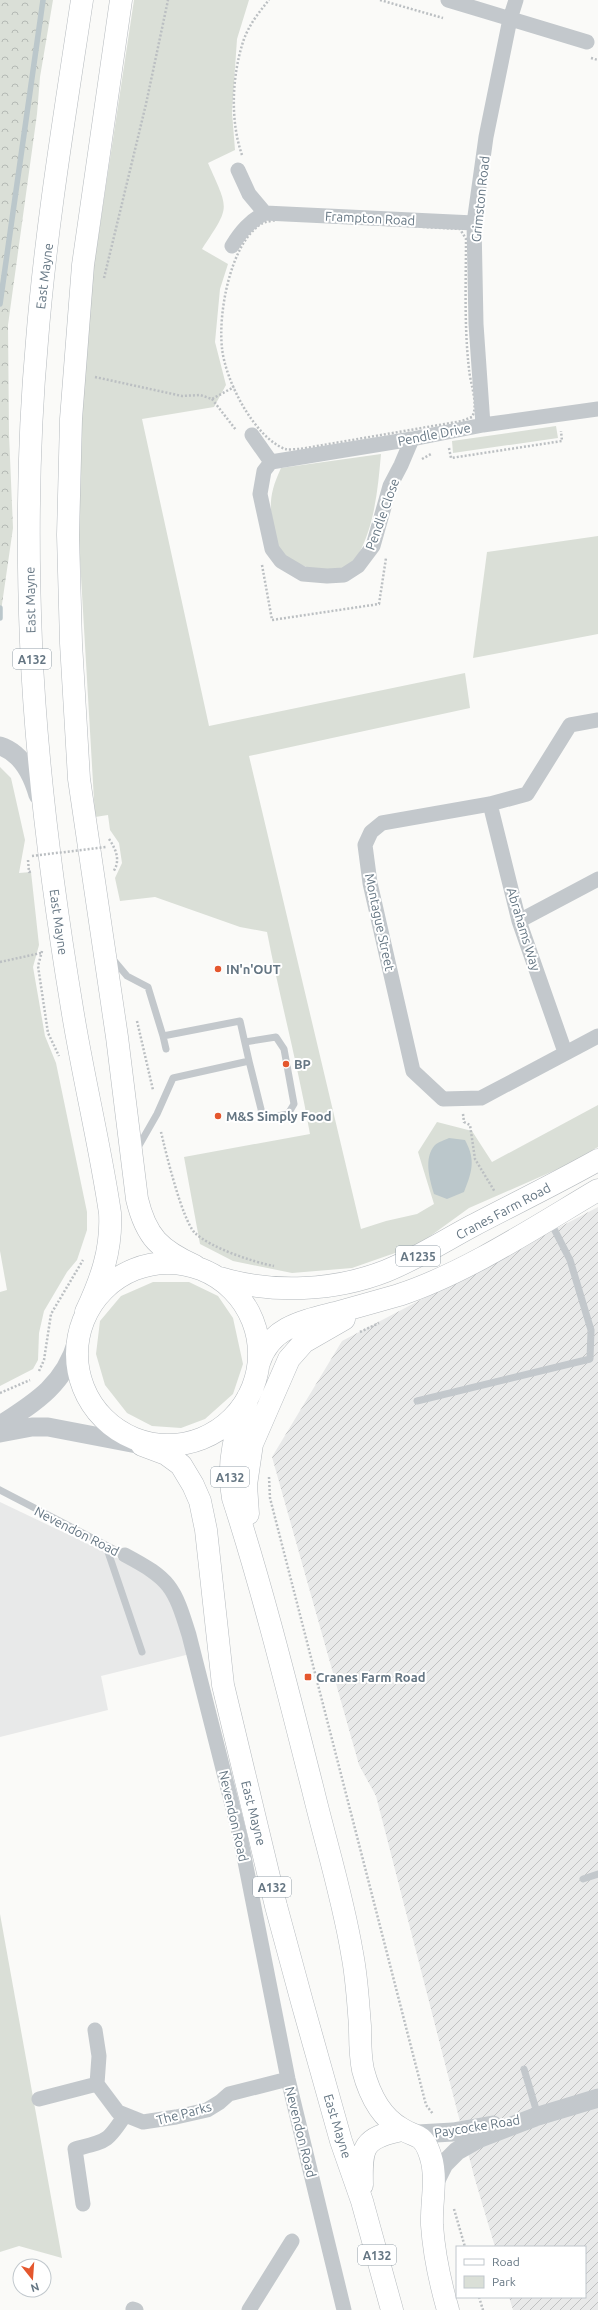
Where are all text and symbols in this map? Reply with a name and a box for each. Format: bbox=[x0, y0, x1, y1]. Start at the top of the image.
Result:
street label: Grimston Road bbox=[469, 155, 491, 243]
street label: Frampton Road bbox=[325, 209, 415, 227]
street label: East Mayne bbox=[33, 242, 55, 310]
street label: Pendle Drive bbox=[396, 420, 472, 448]
street label: Pendle Close bbox=[363, 476, 401, 552]
street label: East Mayne bbox=[22, 567, 38, 633]
road number: A132 bbox=[13, 649, 51, 669]
street label: Montague Street bbox=[363, 872, 397, 972]
street label: Abrahams Way bbox=[505, 886, 543, 972]
street label: East Mayne bbox=[47, 888, 71, 956]
place label: IN'n'OUT bbox=[226, 962, 281, 976]
marker: IN'n'OUT bbox=[213, 964, 223, 974]
place label: BP bbox=[294, 1057, 311, 1071]
marker: BP bbox=[281, 1059, 291, 1069]
place label: M&S Simply Food bbox=[226, 1109, 331, 1123]
marker: M&S Simply Food bbox=[213, 1111, 223, 1121]
street label: Cranes Farm Road bbox=[453, 1180, 553, 1242]
road number: A1235 bbox=[396, 1246, 440, 1266]
road number: A132 bbox=[211, 1467, 249, 1487]
street label: Nevendon Road bbox=[32, 1504, 122, 1558]
place label: Cranes Farm Road bbox=[316, 1670, 426, 1684]
marker: Cranes Farm Road bbox=[303, 1672, 313, 1682]
street label: Nevendon Road bbox=[217, 1769, 251, 1863]
street label: East Mayne bbox=[239, 1779, 269, 1847]
road number: A132 bbox=[253, 1877, 291, 1897]
street label: Nevendon Road bbox=[283, 2085, 319, 2179]
street label: East Mayne bbox=[322, 2092, 354, 2160]
street label: The Parks bbox=[155, 2099, 213, 2127]
street label: Paycocke Road bbox=[433, 2112, 521, 2140]
road number: A132 bbox=[358, 2245, 396, 2265]
legend bbox=[456, 2246, 586, 2298]
text: Road bbox=[492, 2255, 520, 2268]
north arrow bbox=[12, 2258, 52, 2298]
text: Park bbox=[492, 2275, 516, 2288]
text: N bbox=[29, 2281, 41, 2295]

